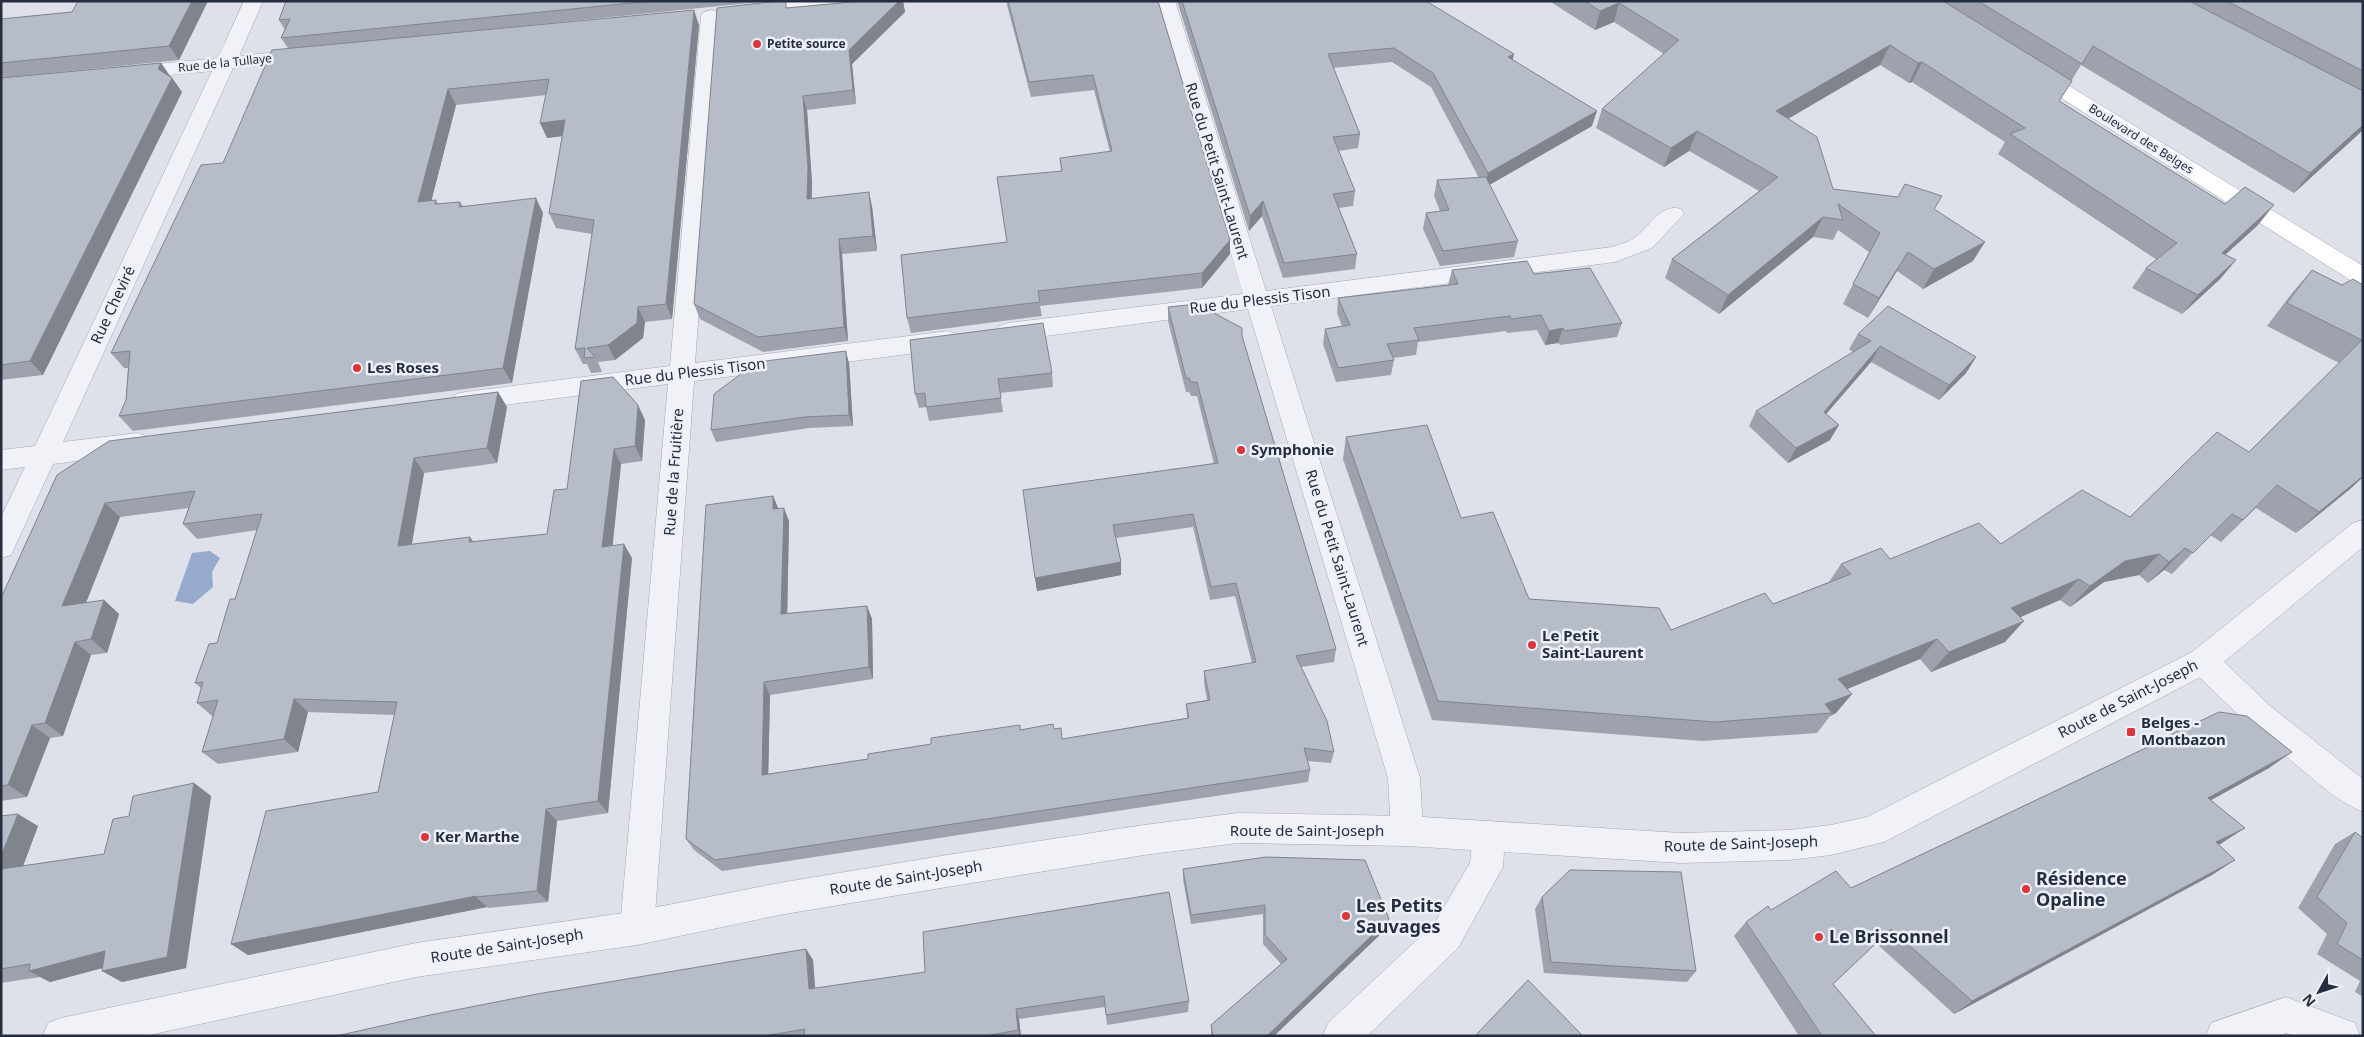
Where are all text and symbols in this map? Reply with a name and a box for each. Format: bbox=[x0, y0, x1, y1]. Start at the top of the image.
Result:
place label: Petite source bbox=[767, 35, 846, 52]
marker: Petite source bbox=[751, 38, 763, 50]
street label: Rue de la Tullaye bbox=[177, 49, 273, 76]
street label: Rue du Petit Saint-Laurent bbox=[1181, 80, 1255, 262]
street label: Boulevard des Belges bbox=[2086, 99, 2197, 178]
street label: Rue Cheviré bbox=[85, 262, 139, 347]
street label: Rue du Plessis Tison bbox=[1188, 280, 1331, 318]
street label: Rue du Plessis Tison bbox=[623, 352, 766, 390]
place label: Les Roses bbox=[367, 357, 439, 377]
marker: Les Roses bbox=[351, 362, 363, 374]
street label: Rue de la Fruitière bbox=[659, 407, 687, 536]
place label: Symphonie bbox=[1251, 439, 1334, 459]
marker: Symphonie bbox=[1235, 444, 1247, 456]
street label: Rue du Petit Saint-Laurent bbox=[1301, 467, 1375, 649]
place label: Le Petit Saint-Laurent bbox=[1542, 625, 1644, 662]
marker: Le Petit Saint-Laurent bbox=[1526, 639, 1538, 651]
street label: Route de Saint-Joseph bbox=[2054, 654, 2201, 742]
place label: Belges - Montbazon bbox=[2141, 712, 2226, 749]
marker: Belges - Montbazon bbox=[2125, 726, 2137, 738]
street label: Route de Saint-Joseph bbox=[1230, 820, 1384, 840]
place label: Ker Marthe bbox=[435, 826, 520, 846]
street label: Route de Saint-Joseph bbox=[1663, 830, 1818, 856]
marker: Ker Marthe bbox=[419, 831, 431, 843]
street label: Route de Saint-Joseph bbox=[828, 855, 984, 899]
place label: Résidence Opaline bbox=[2036, 866, 2127, 911]
marker: Résidence Opaline bbox=[2020, 883, 2032, 895]
place label: Les Petits Sauvages bbox=[1356, 893, 1443, 938]
marker: Les Petits Sauvages bbox=[1340, 910, 1352, 922]
street label: Route de Saint-Joseph bbox=[429, 923, 585, 967]
place label: Le Brissonnel bbox=[1829, 924, 1949, 948]
marker: Le Brissonnel bbox=[1813, 931, 1825, 943]
north arrow bbox=[2294, 967, 2344, 1017]
text: N bbox=[2298, 990, 2320, 1011]

